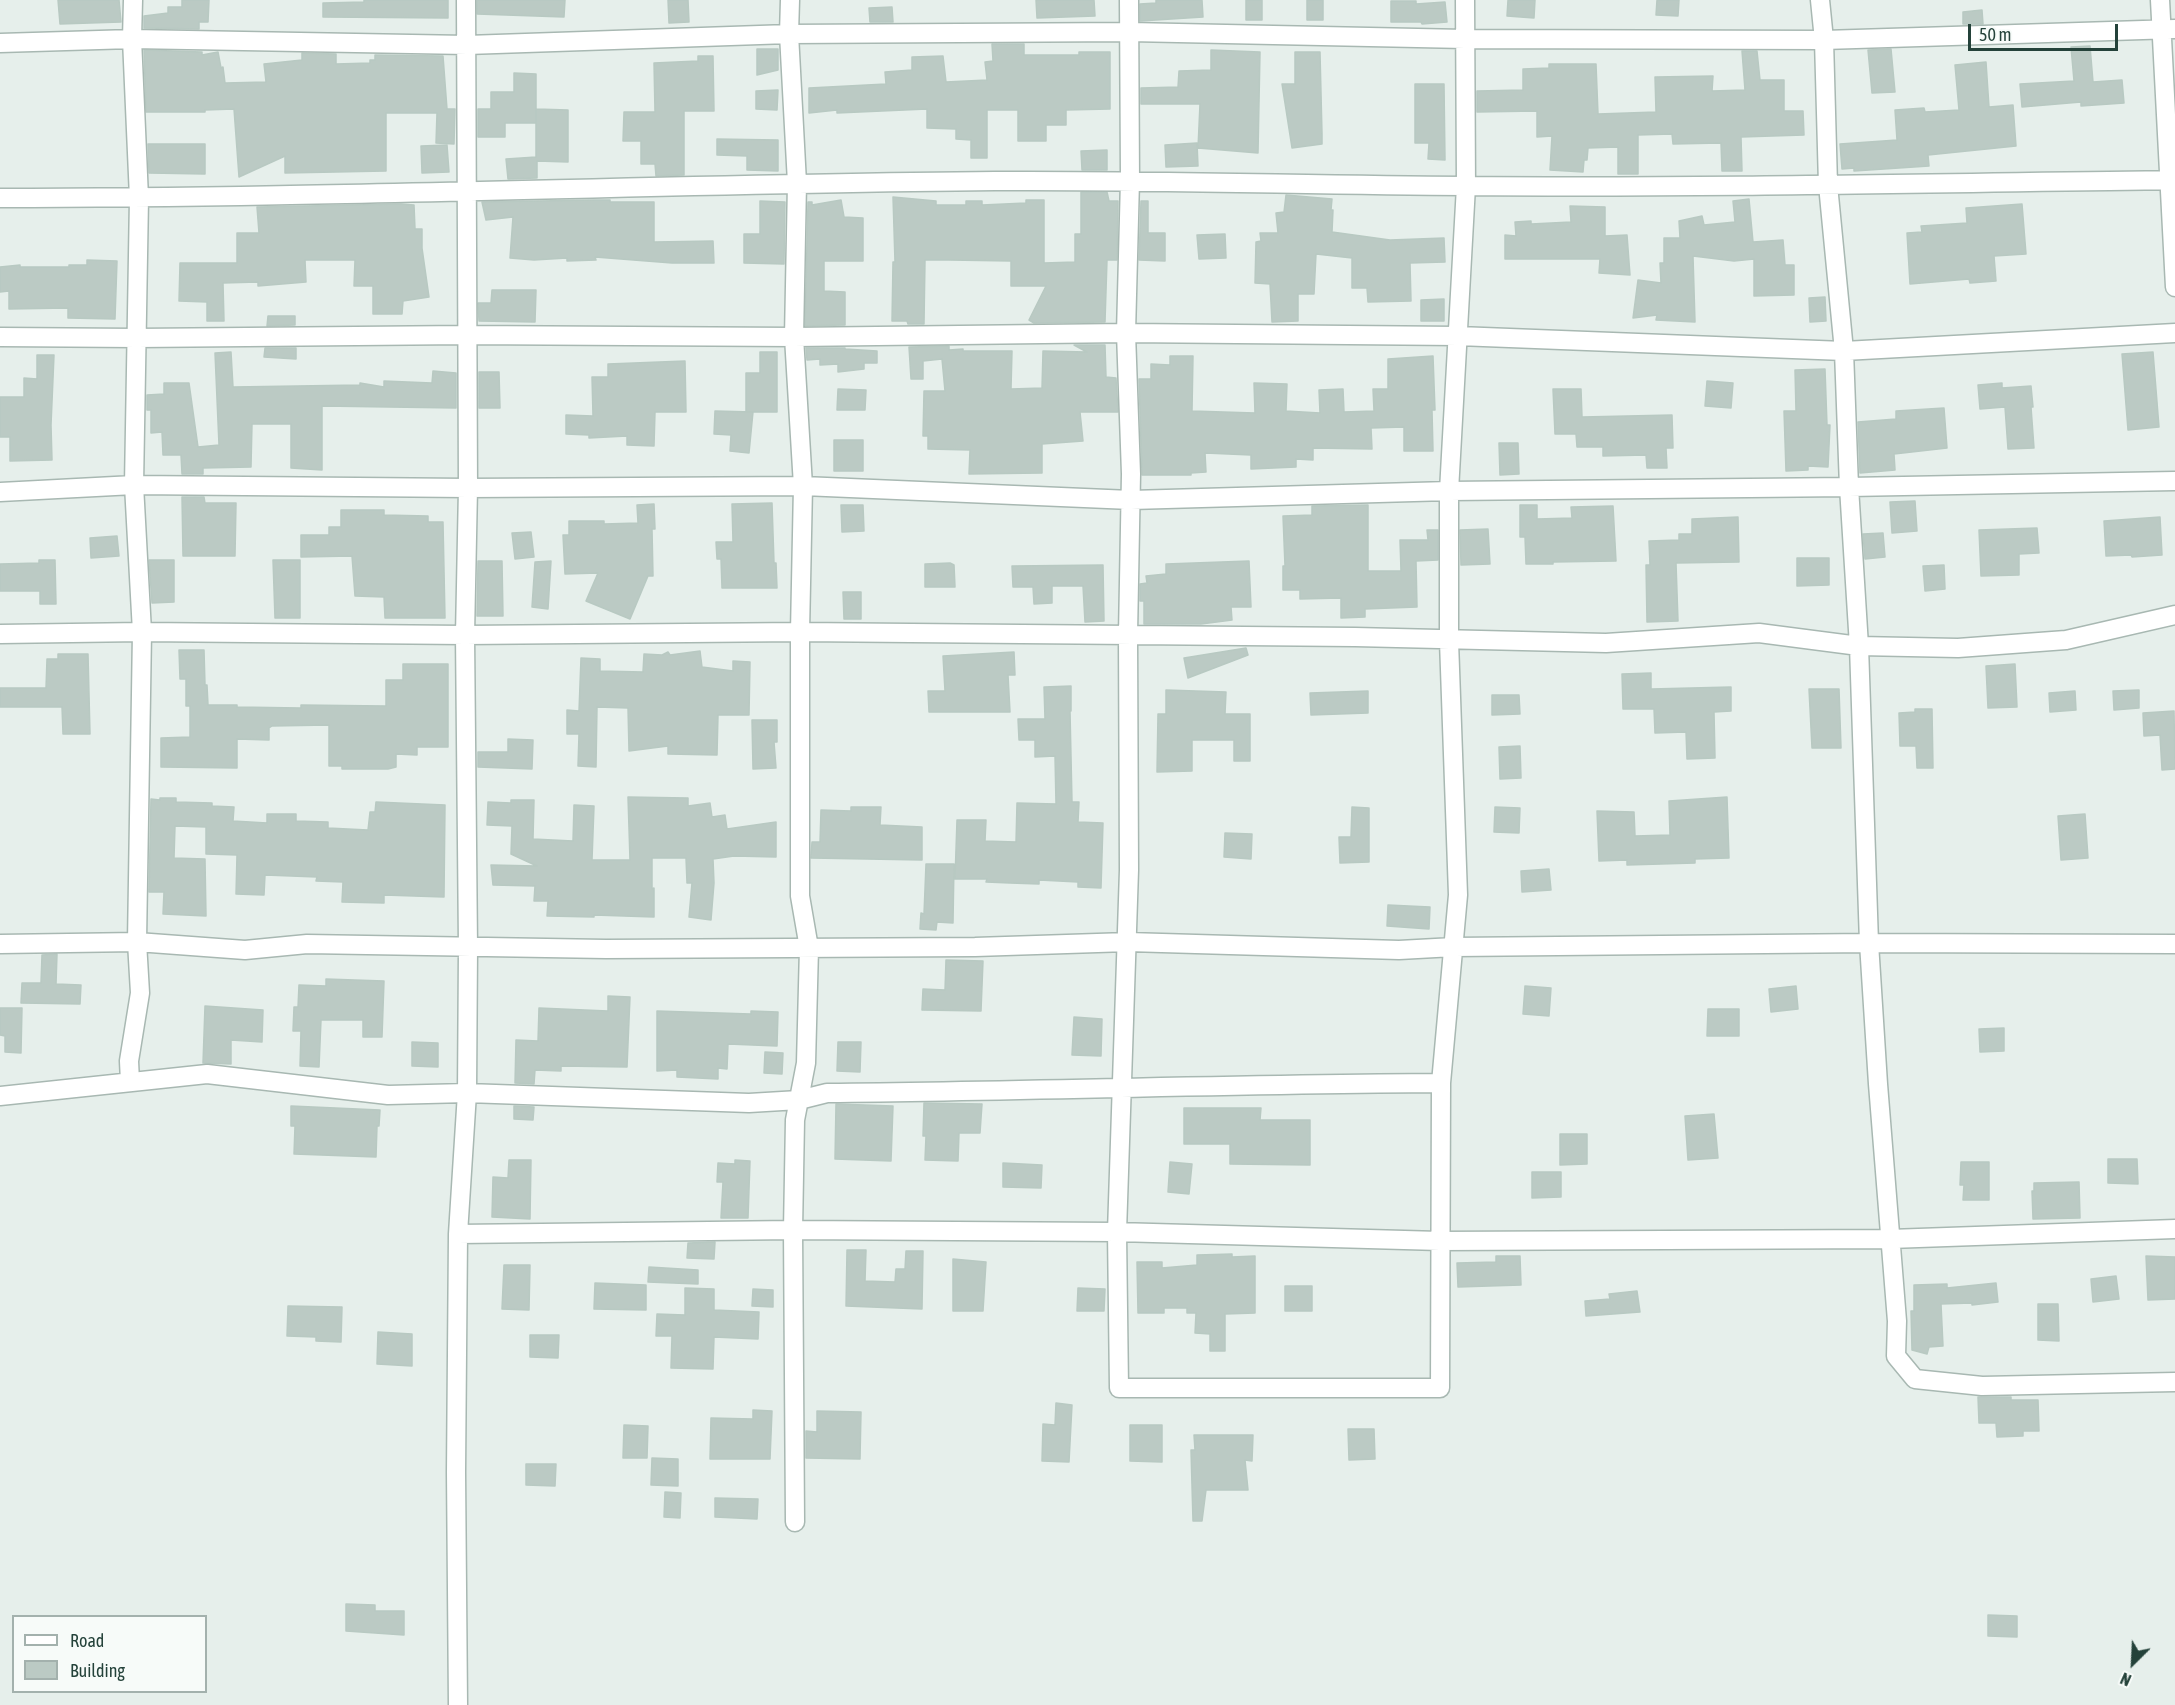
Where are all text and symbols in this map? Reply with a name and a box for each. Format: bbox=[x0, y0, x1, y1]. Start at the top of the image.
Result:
scale bar bbox=[1971, 12, 2121, 50]
text: 50 m bbox=[1979, 24, 2011, 45]
legend bbox=[12, 1615, 207, 1693]
text: Road bbox=[70, 1630, 104, 1651]
north arrow bbox=[2103, 1633, 2163, 1693]
text: Building bbox=[70, 1660, 125, 1681]
text: N bbox=[2118, 1669, 2134, 1690]

